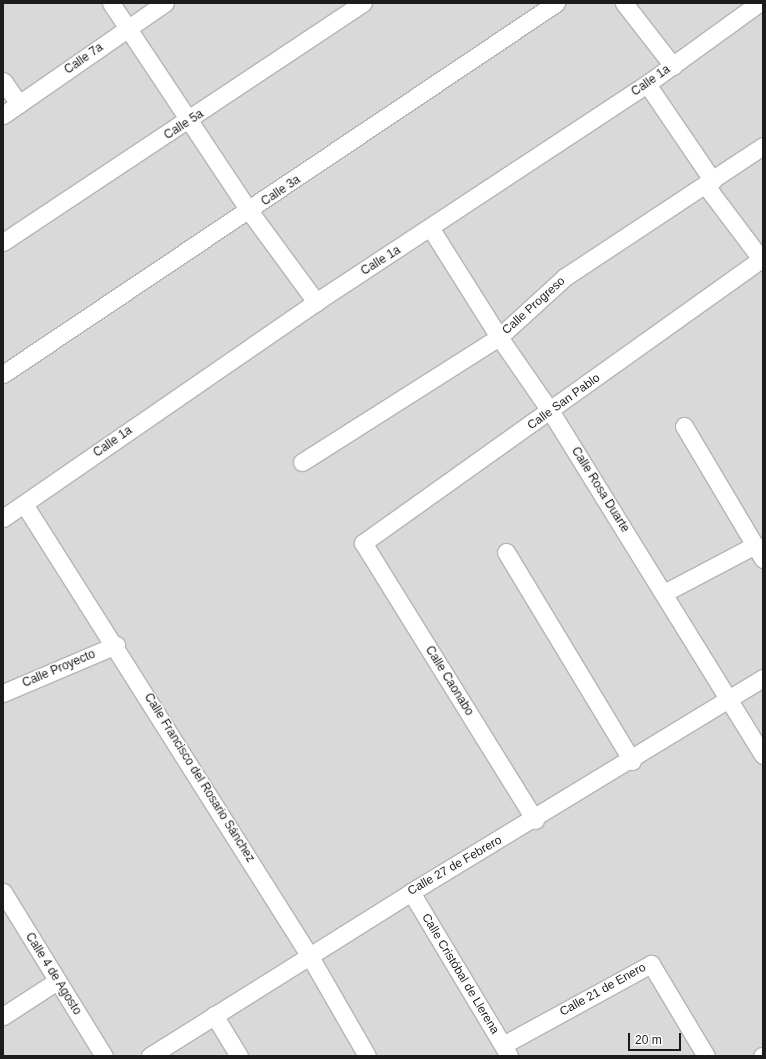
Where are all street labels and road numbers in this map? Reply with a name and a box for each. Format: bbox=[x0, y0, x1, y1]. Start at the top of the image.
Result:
street label: Calle 7a bbox=[62, 40, 106, 78]
street label: Calle 1a bbox=[629, 62, 673, 100]
street label: Calle 5a bbox=[162, 107, 206, 143]
street label: Calle 3a bbox=[259, 173, 303, 209]
street label: Calle 1a bbox=[359, 243, 403, 279]
street label: Calle Progreso bbox=[500, 274, 568, 338]
street label: Calle San Pablo bbox=[525, 371, 603, 433]
street label: Calle 1a bbox=[91, 423, 135, 461]
street label: Calle Rosa Duarte bbox=[568, 445, 632, 535]
street label: Calle Caonabo bbox=[422, 644, 476, 718]
street label: Calle Proyecto bbox=[20, 647, 98, 691]
street label: Calle Francisco del Rosario Sánchez bbox=[141, 691, 257, 865]
street label: Calle 27 de Febrero bbox=[405, 833, 505, 899]
street label: Calle Cristóbal de Llerena bbox=[418, 911, 502, 1037]
street label: Calle 4 de Agosto bbox=[22, 930, 84, 1018]
street label: Calle 21 de Enero bbox=[557, 960, 649, 1020]

